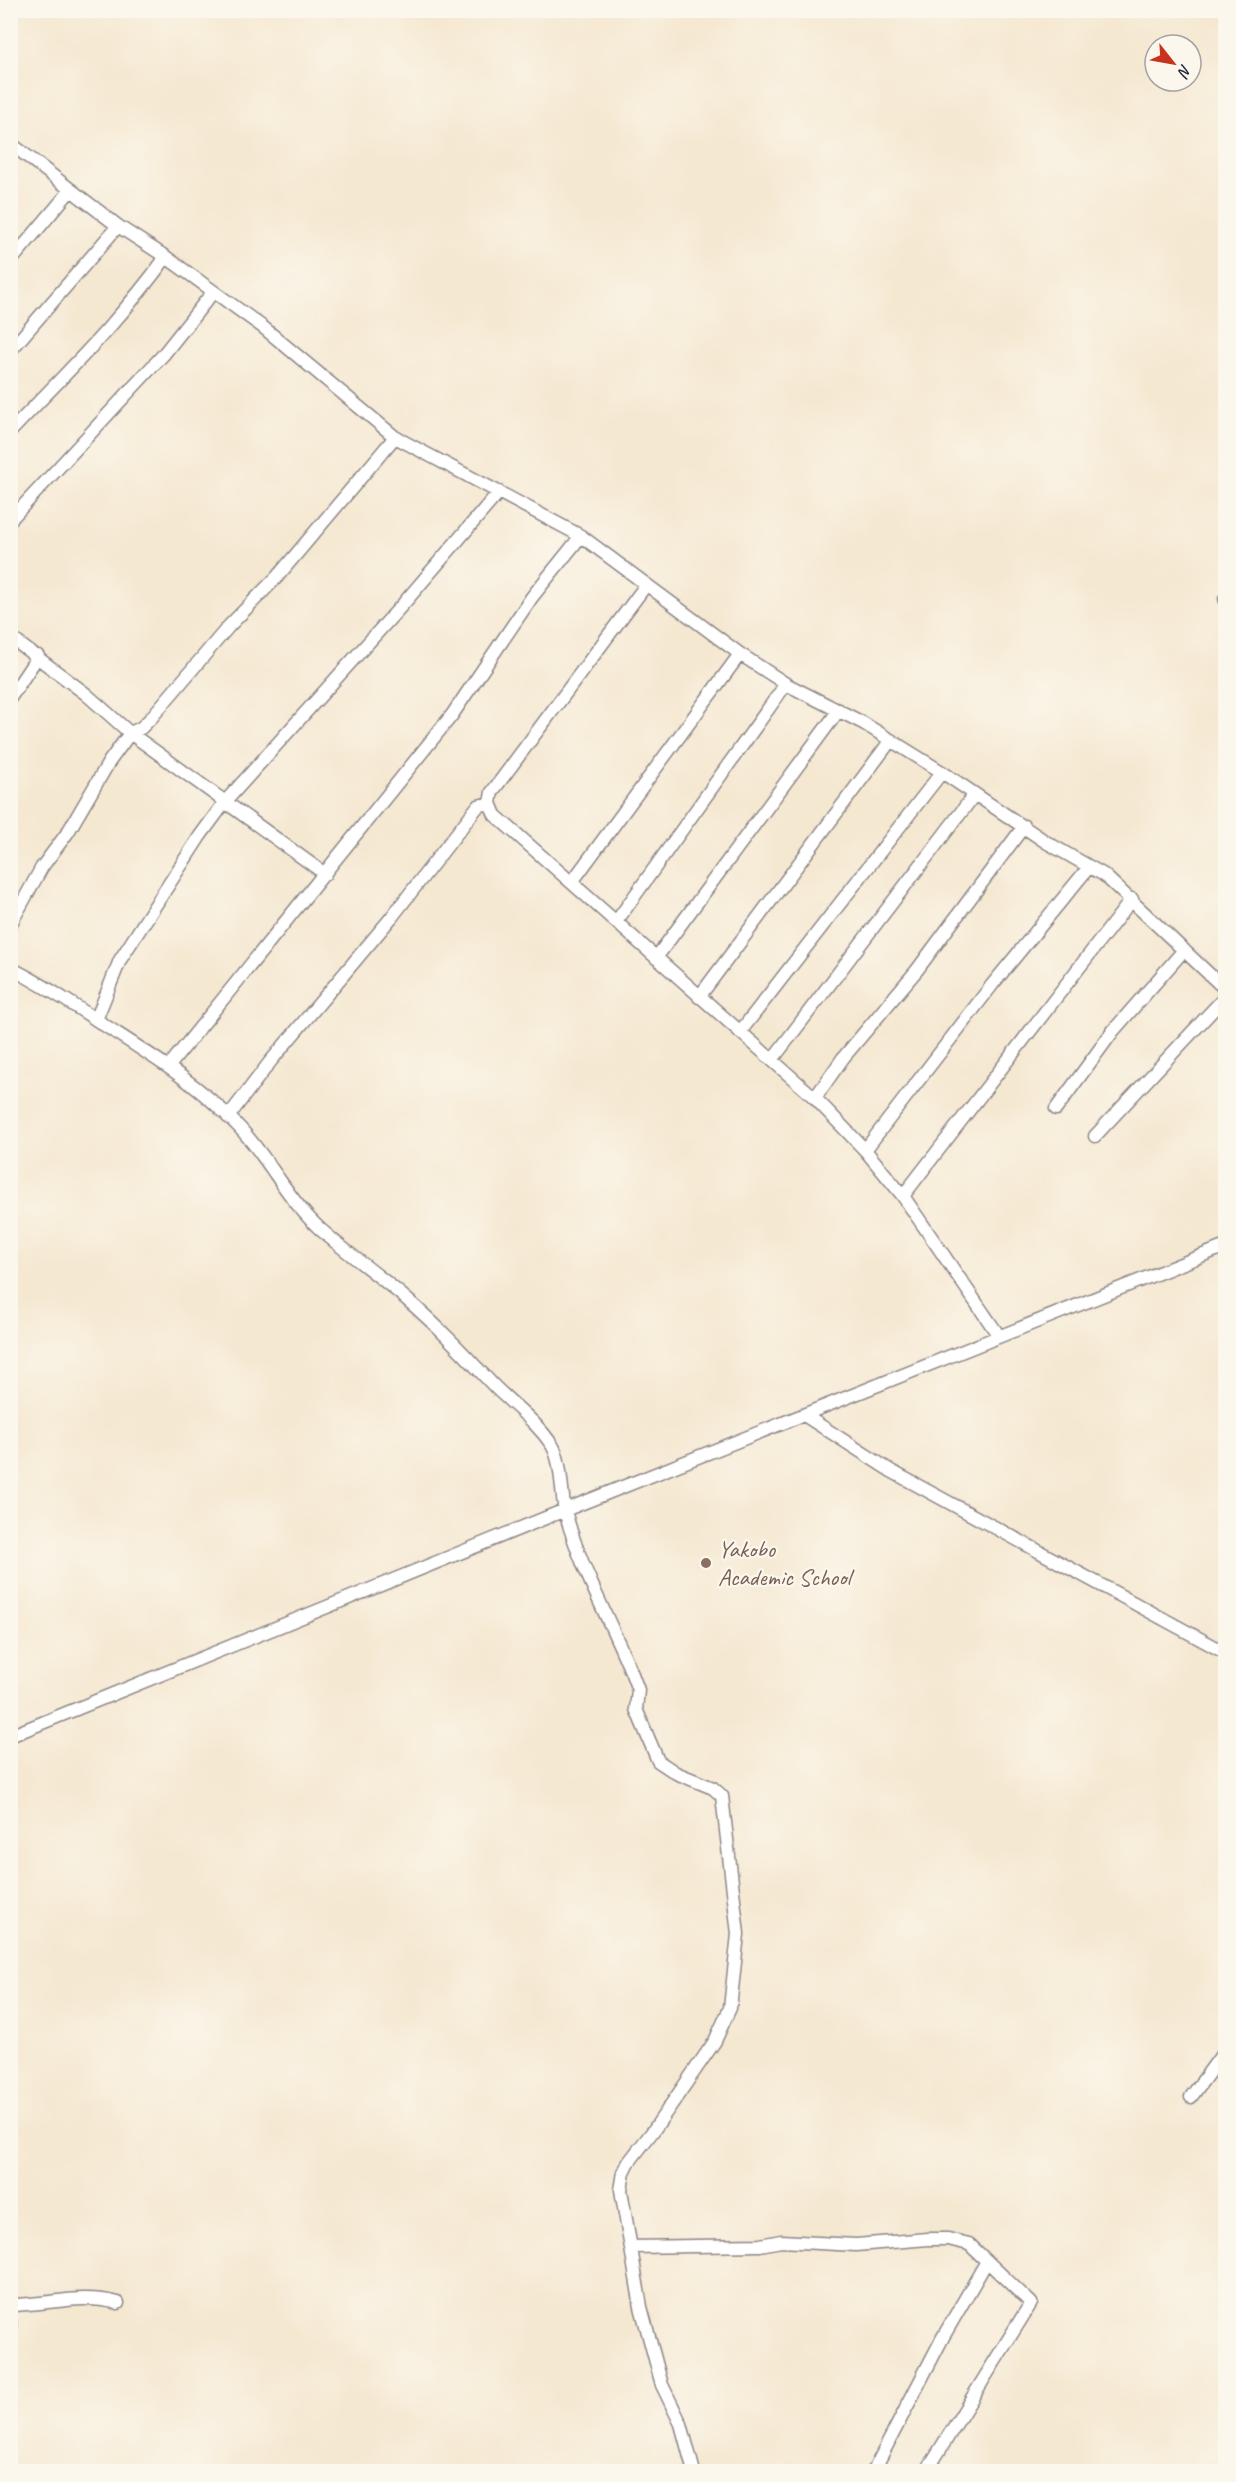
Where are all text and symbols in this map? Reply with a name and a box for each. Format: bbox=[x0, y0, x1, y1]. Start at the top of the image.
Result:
north arrow bbox=[1143, 33, 1203, 93]
text: N bbox=[1172, 61, 1196, 82]
place label: Yakobo Academic School bbox=[718, 1534, 854, 1592]
marker: Yakobo Academic School bbox=[699, 1556, 713, 1570]

